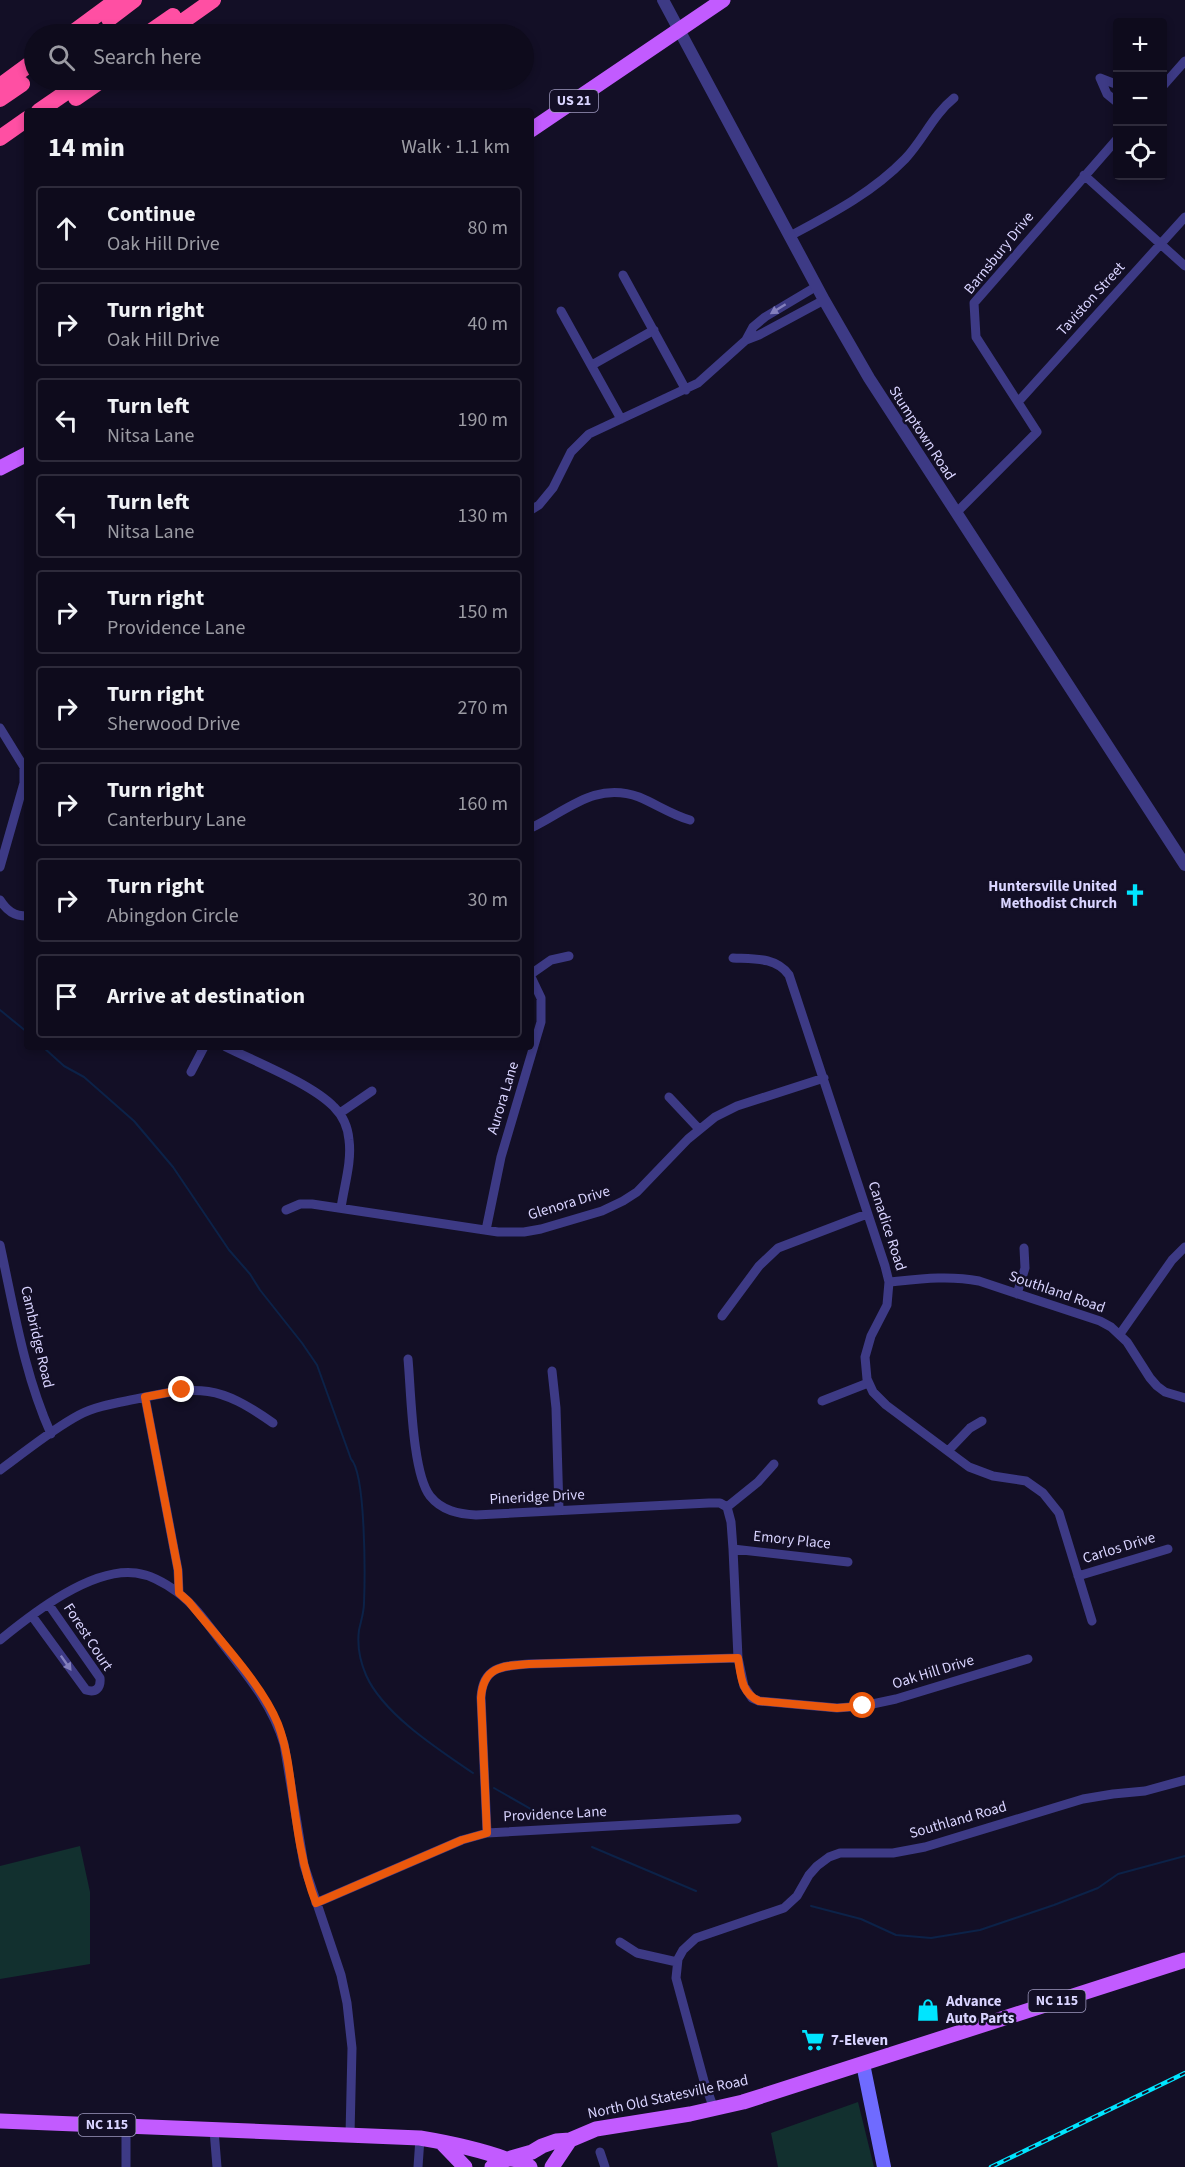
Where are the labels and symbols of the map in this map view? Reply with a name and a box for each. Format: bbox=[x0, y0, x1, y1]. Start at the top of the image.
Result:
road number: US 21 bbox=[550, 90, 598, 112]
street label: Barnsbury Drive bbox=[959, 207, 1039, 299]
street label: Taviston Street bbox=[1052, 257, 1130, 341]
one-way arrow bbox=[770, 303, 786, 314]
street label: Stumptown Road bbox=[884, 382, 960, 484]
place label: Huntersville United Methodist Church bbox=[988, 876, 1117, 914]
church icon: Huntersville United Methodist Church bbox=[1122, 882, 1148, 908]
street label: Aurora Lane bbox=[482, 1059, 524, 1137]
street label: Canadice Road bbox=[863, 1179, 911, 1273]
street label: Glenora Drive bbox=[525, 1181, 613, 1225]
street label: Southland Road bbox=[1006, 1266, 1108, 1318]
street label: Cambridge Road bbox=[15, 1284, 59, 1390]
route end bbox=[168, 1376, 194, 1402]
street label: Pineridge Drive bbox=[489, 1484, 585, 1510]
street label: Emory Place bbox=[752, 1525, 832, 1555]
street label: Carlos Drive bbox=[1080, 1527, 1158, 1569]
street label: Forest Court bbox=[58, 1599, 118, 1675]
street label: Oak Hill Drive bbox=[889, 1650, 977, 1694]
one-way arrow bbox=[60, 1655, 72, 1671]
route start bbox=[849, 1692, 875, 1718]
street label: Southland Road bbox=[907, 1796, 1009, 1844]
street label: Providence Lane bbox=[503, 1801, 607, 1827]
road number: NC 115 bbox=[1028, 1990, 1086, 2012]
place label: Advance Auto Parts bbox=[945, 1991, 1015, 2029]
shop icon: Advance Auto Parts bbox=[915, 1997, 941, 2023]
supermarket icon: 7-Eleven bbox=[800, 2027, 826, 2053]
place label: 7-Eleven bbox=[831, 2030, 888, 2051]
street label: North Old Statesville Road bbox=[586, 2070, 750, 2124]
road number: NC 115 bbox=[78, 2114, 136, 2136]

